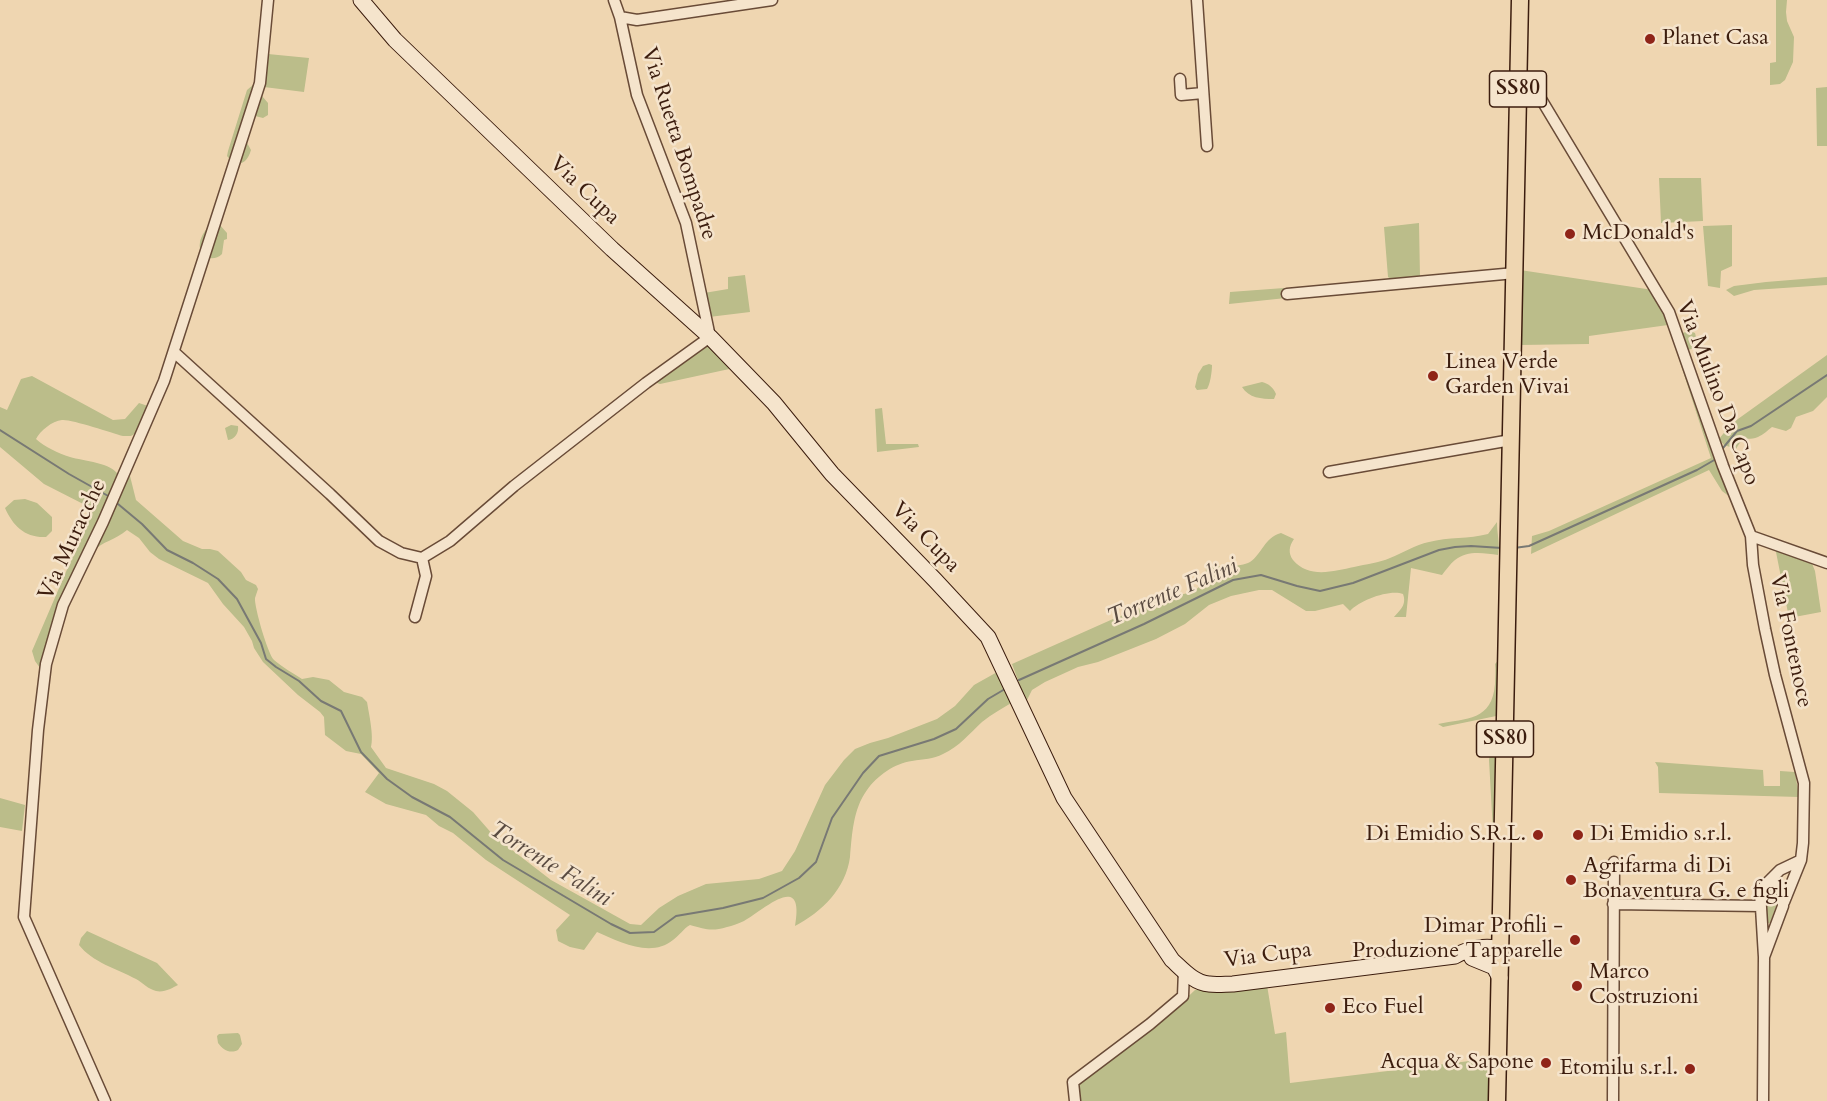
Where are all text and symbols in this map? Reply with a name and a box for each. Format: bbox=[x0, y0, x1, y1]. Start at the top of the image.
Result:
place label: Planet Casa bbox=[1662, 26, 1769, 52]
marker: Planet Casa bbox=[1643, 32, 1657, 46]
street label: Via Ruetta Bompadre bbox=[634, 44, 722, 244]
road number: SS80 bbox=[1490, 71, 1546, 107]
street label: Via Cupa bbox=[543, 151, 625, 231]
place label: McDonald's bbox=[1582, 221, 1694, 247]
marker: McDonald's bbox=[1563, 227, 1577, 241]
street label: Via Mulino Da Capo bbox=[1670, 297, 1764, 489]
place label: Linea Verde Garden Vivai bbox=[1445, 350, 1569, 402]
marker: Linea Verde Garden Vivai bbox=[1426, 369, 1440, 383]
street label: Via Muracche bbox=[34, 475, 112, 605]
street label: Via Cupa bbox=[885, 497, 965, 579]
water label: Torrente Falini bbox=[1104, 553, 1242, 633]
street label: Via Fontenoce bbox=[1763, 572, 1817, 710]
road number: SS80 bbox=[1476, 721, 1534, 757]
water label: Torrente Falini bbox=[484, 816, 616, 914]
place label: Di Emidio S.R.L. bbox=[1366, 822, 1526, 848]
place label: Di Emidio s.r.l. bbox=[1590, 822, 1732, 848]
marker: Di Emidio S.R.L. bbox=[1531, 828, 1545, 842]
marker: Di Emidio s.r.l. bbox=[1571, 828, 1585, 842]
place label: Agrifarma di Di Bonaventura G. e figli bbox=[1583, 854, 1789, 906]
marker: Agrifarma di Di Bonaventura G. e figli bbox=[1564, 873, 1578, 887]
place label: Dimar Profili - Produzione Tapparelle bbox=[1352, 914, 1563, 966]
marker: Dimar Profili - Produzione Tapparelle bbox=[1568, 933, 1582, 947]
street label: Via Cupa bbox=[1223, 938, 1313, 974]
place label: Marco Costruzioni bbox=[1589, 960, 1699, 1011]
marker: Marco Costruzioni bbox=[1570, 979, 1584, 993]
place label: Eco Fuel bbox=[1342, 995, 1424, 1021]
marker: Eco Fuel bbox=[1323, 1001, 1337, 1015]
place label: Acqua & Sapone bbox=[1380, 1050, 1534, 1076]
marker: Acqua & Sapone bbox=[1539, 1056, 1553, 1070]
place label: Etomilu s.r.l. bbox=[1559, 1056, 1678, 1082]
marker: Etomilu s.r.l. bbox=[1683, 1062, 1697, 1076]

